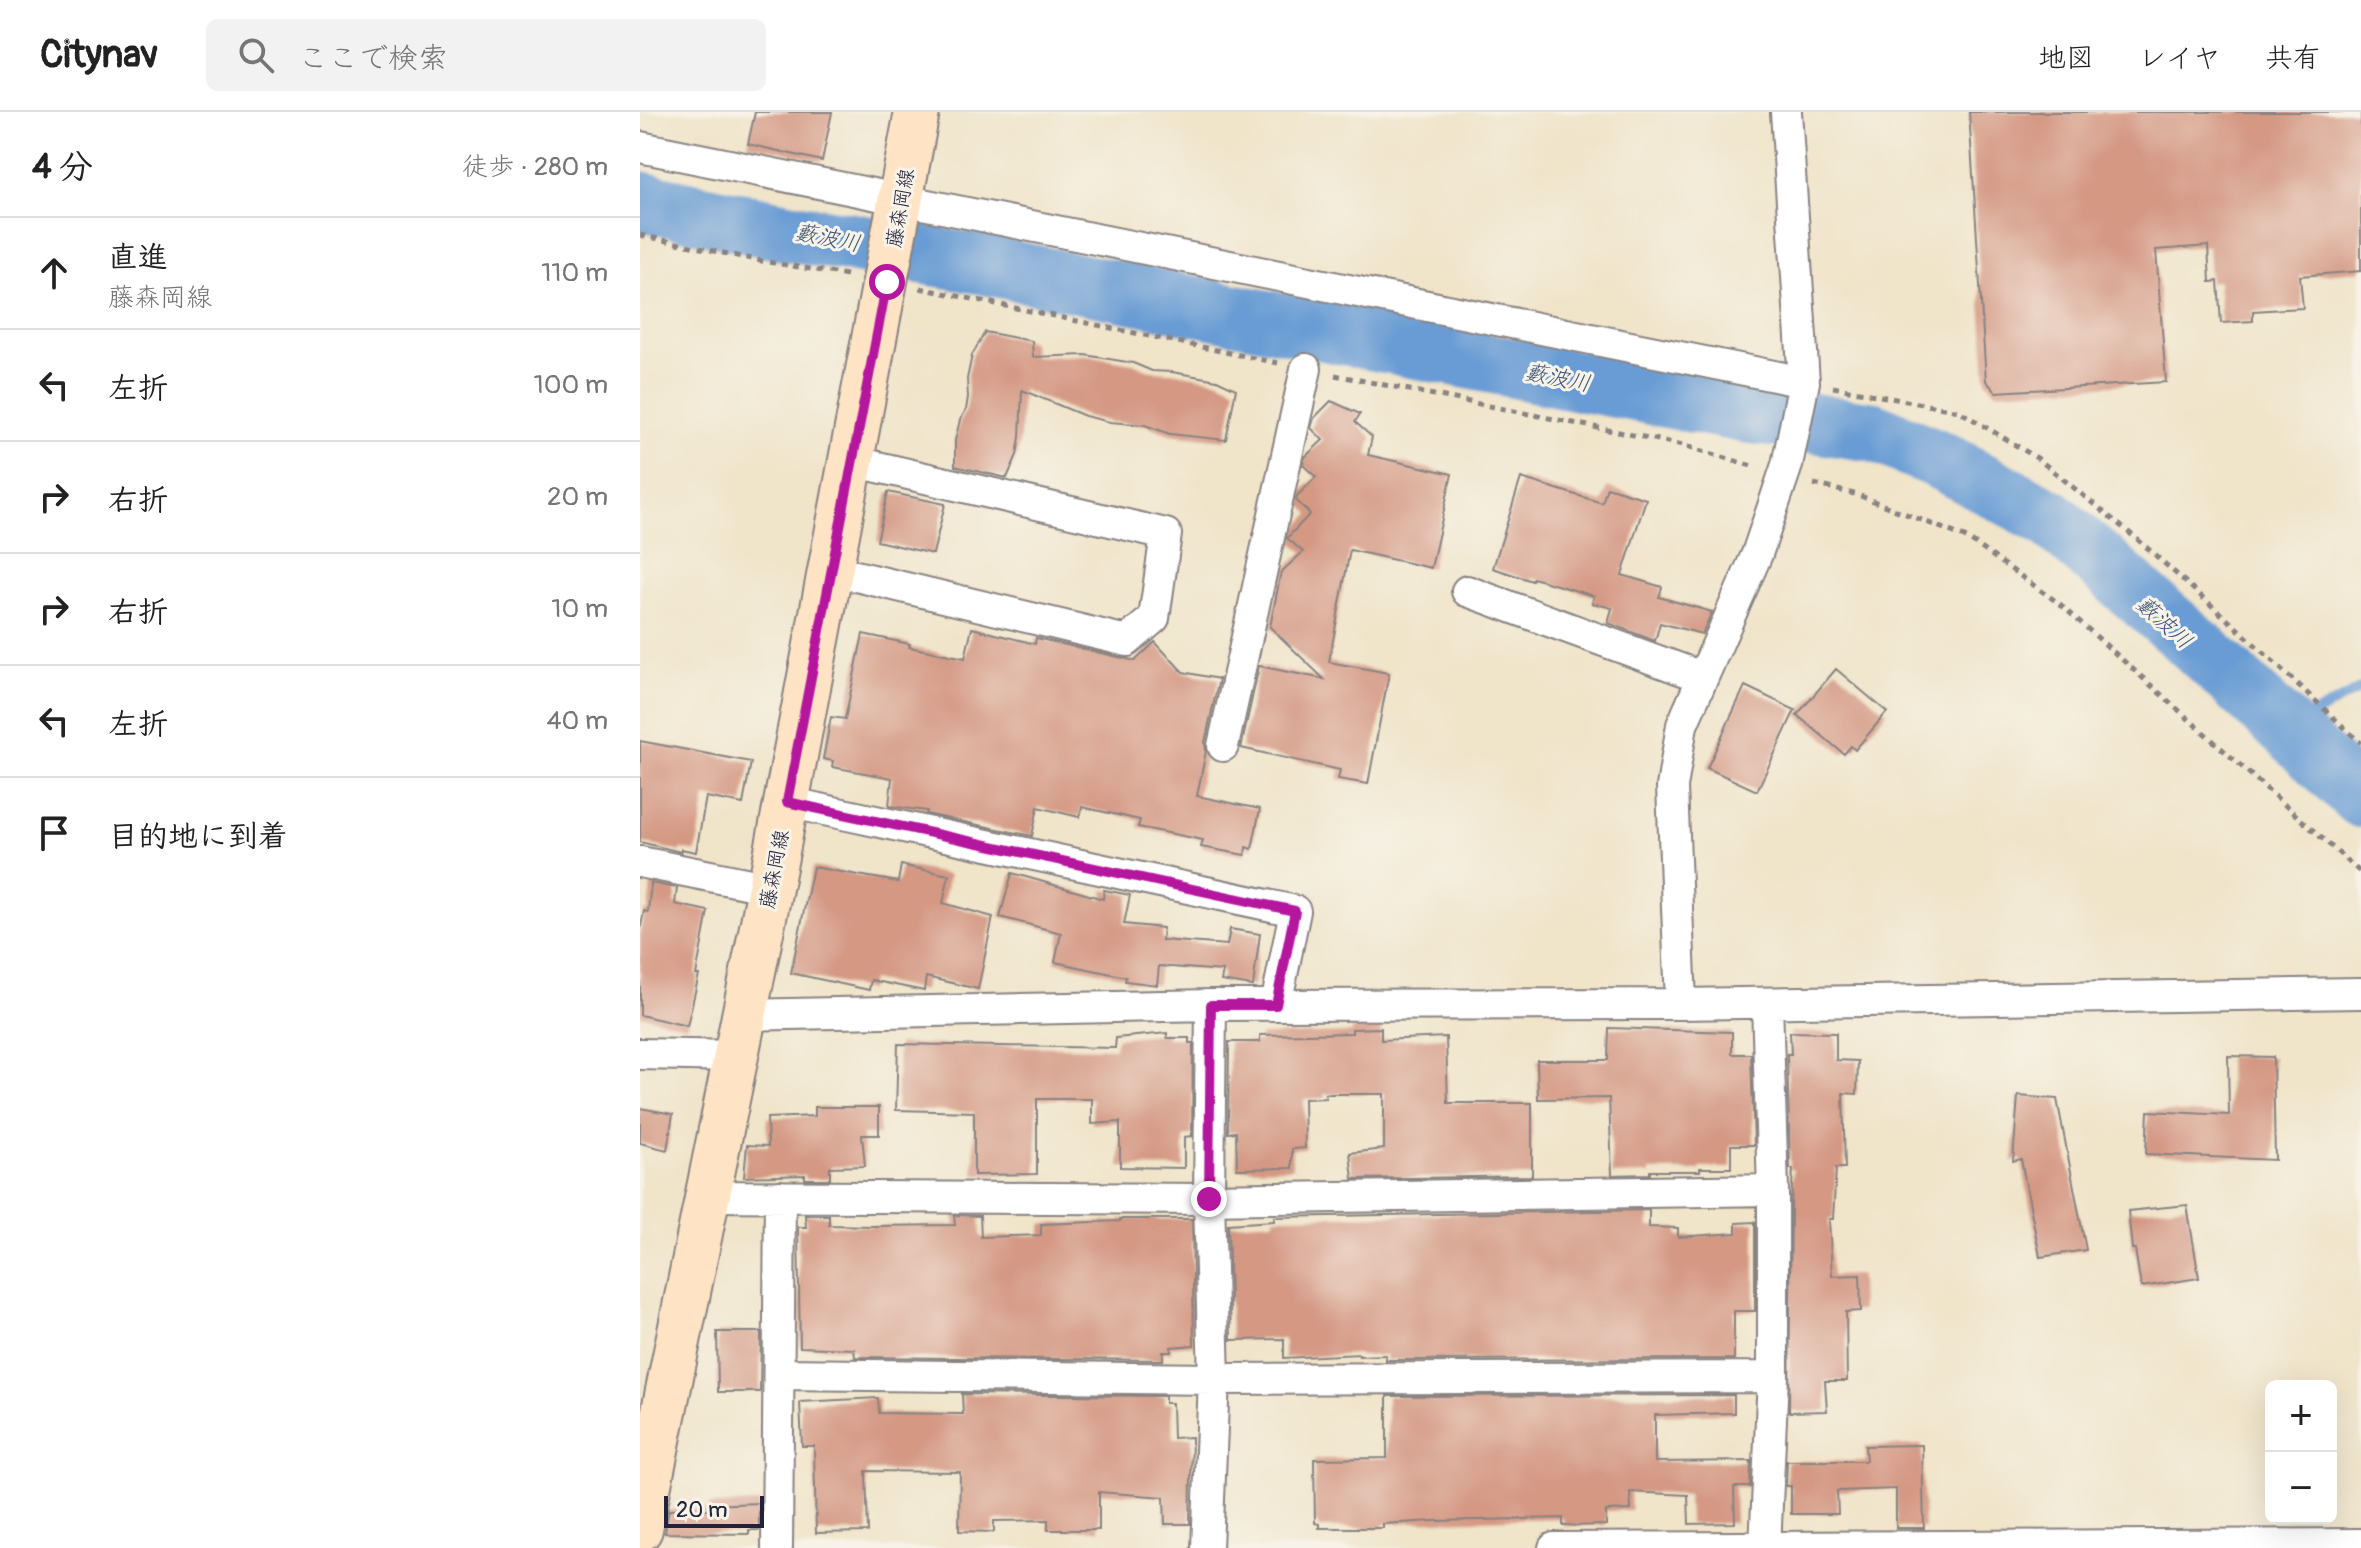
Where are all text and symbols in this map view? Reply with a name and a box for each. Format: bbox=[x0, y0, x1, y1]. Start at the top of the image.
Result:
search box bbox=[206, 19, 766, 91]
text: Citynav bbox=[40, 31, 158, 79]
icon: search bbox=[234, 33, 278, 77]
text: ここで検索 bbox=[298, 40, 448, 77]
text: 地図 bbox=[2038, 41, 2094, 76]
text: レイヤ bbox=[2138, 41, 2221, 76]
text: 共有 bbox=[2265, 41, 2321, 76]
text: 4 分 bbox=[32, 146, 93, 189]
text: 徒歩 · 280 m bbox=[462, 151, 608, 183]
street label: 藤森岡線 bbox=[881, 167, 920, 250]
water label: 藪波川 bbox=[793, 218, 863, 258]
text: 直進 bbox=[108, 239, 168, 276]
icon: ahead bbox=[32, 251, 76, 295]
text: 110 m bbox=[541, 257, 608, 289]
route start bbox=[869, 264, 905, 300]
text: 藤森岡線 bbox=[108, 282, 212, 314]
water label: 藪波川 bbox=[1523, 358, 1593, 398]
icon: left bbox=[32, 363, 76, 407]
text: 100 m bbox=[534, 369, 608, 401]
text: 左折 bbox=[108, 370, 168, 407]
icon: right bbox=[32, 475, 76, 519]
text: 20 m bbox=[547, 481, 608, 513]
text: 右折 bbox=[108, 482, 168, 519]
icon: right bbox=[32, 587, 76, 631]
water label: 藪波川 bbox=[2130, 590, 2198, 655]
text: 10 m bbox=[551, 593, 608, 625]
text: 右折 bbox=[108, 594, 168, 631]
icon: left bbox=[32, 699, 76, 743]
text: 40 m bbox=[546, 705, 608, 737]
text: 左折 bbox=[108, 706, 168, 743]
icon: arrive bbox=[32, 811, 76, 855]
text: 目的地に到着 bbox=[108, 818, 288, 855]
street label: 藤森岡線 bbox=[755, 827, 794, 911]
route end bbox=[1191, 1181, 1227, 1217]
map controls bbox=[2265, 1380, 2337, 1524]
button: + bbox=[2265, 1380, 2337, 1452]
button: − bbox=[2265, 1452, 2337, 1524]
scale bar bbox=[664, 1492, 764, 1528]
text: 20 m bbox=[676, 1496, 728, 1524]

